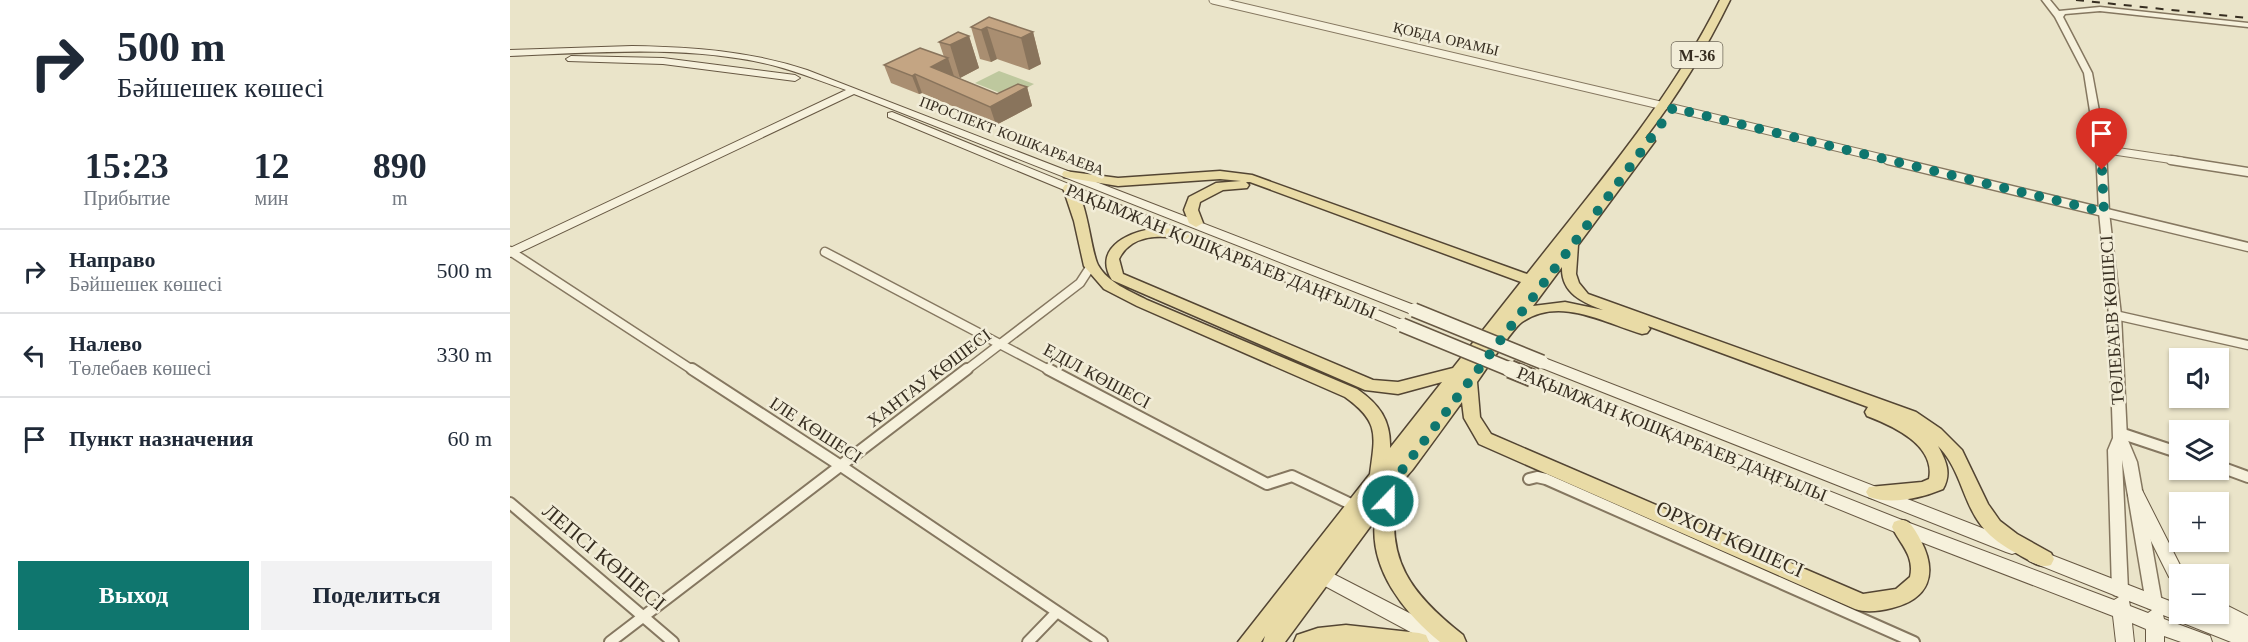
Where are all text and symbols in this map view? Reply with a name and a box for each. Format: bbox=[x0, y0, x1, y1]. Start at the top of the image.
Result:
street label: ҚОБДА ОРАМЫ bbox=[1391, 19, 1501, 59]
icon: right bbox=[18, 24, 96, 102]
text: 500 m bbox=[117, 24, 226, 70]
road number: M-36 bbox=[1672, 42, 1722, 68]
text: Бәйшешек көшесі bbox=[117, 73, 324, 103]
street label: ПРОСПЕКТ КОШКАРБАЕВА bbox=[917, 93, 1107, 179]
pin bbox=[2076, 108, 2127, 170]
icon: arrive bbox=[2085, 117, 2118, 150]
text: 15:23 bbox=[85, 146, 169, 186]
text: 12 bbox=[254, 146, 290, 186]
text: 890 bbox=[373, 146, 427, 186]
street label: РАҚЫМЖАН ҚОШҚАРБАЕВ ДАҢҒЫЛЫ bbox=[1063, 180, 1379, 323]
text: Прибытие bbox=[83, 187, 170, 209]
text: мин bbox=[255, 187, 289, 209]
text: m bbox=[392, 187, 408, 209]
street label: ТӨЛЕБАЕВ КӨШЕСІ bbox=[2096, 235, 2128, 405]
text: Направо bbox=[69, 247, 155, 272]
icon: right bbox=[18, 255, 51, 288]
text: 500 m bbox=[436, 258, 492, 283]
text: Бәйшешек көшесі bbox=[69, 273, 222, 295]
street label: ХАНТАУ КӨШЕСІ bbox=[863, 325, 995, 431]
text: Налево bbox=[69, 331, 142, 356]
icon: left bbox=[18, 339, 51, 372]
street label: ЕДІЛ КӨШЕСІ bbox=[1040, 339, 1154, 413]
text: 330 m bbox=[436, 342, 492, 367]
map controls bbox=[2169, 348, 2229, 624]
button: sound bbox=[2169, 348, 2229, 408]
text: Төлебаев көшесі bbox=[69, 357, 211, 379]
street label: РАҚЫМЖАН ҚОШҚАРБАЕВ ДАҢҒЫЛЫ bbox=[1514, 363, 1830, 506]
street label: ІЛЕ КӨШЕСІ bbox=[766, 393, 866, 467]
button: layers bbox=[2169, 420, 2229, 480]
icon: arrive bbox=[18, 423, 51, 456]
text: Пункт назначения bbox=[69, 426, 254, 451]
text: 60 m bbox=[447, 426, 492, 451]
position arrow bbox=[1356, 469, 1420, 533]
button: + bbox=[2169, 492, 2229, 552]
street label: ОРХОН КӨШЕСІ bbox=[1652, 496, 1808, 582]
street label: ЛЕПСІ КӨШЕСІ bbox=[538, 499, 670, 615]
button: Выход bbox=[18, 561, 249, 630]
button: Поделиться bbox=[261, 561, 492, 630]
button: − bbox=[2169, 564, 2229, 624]

